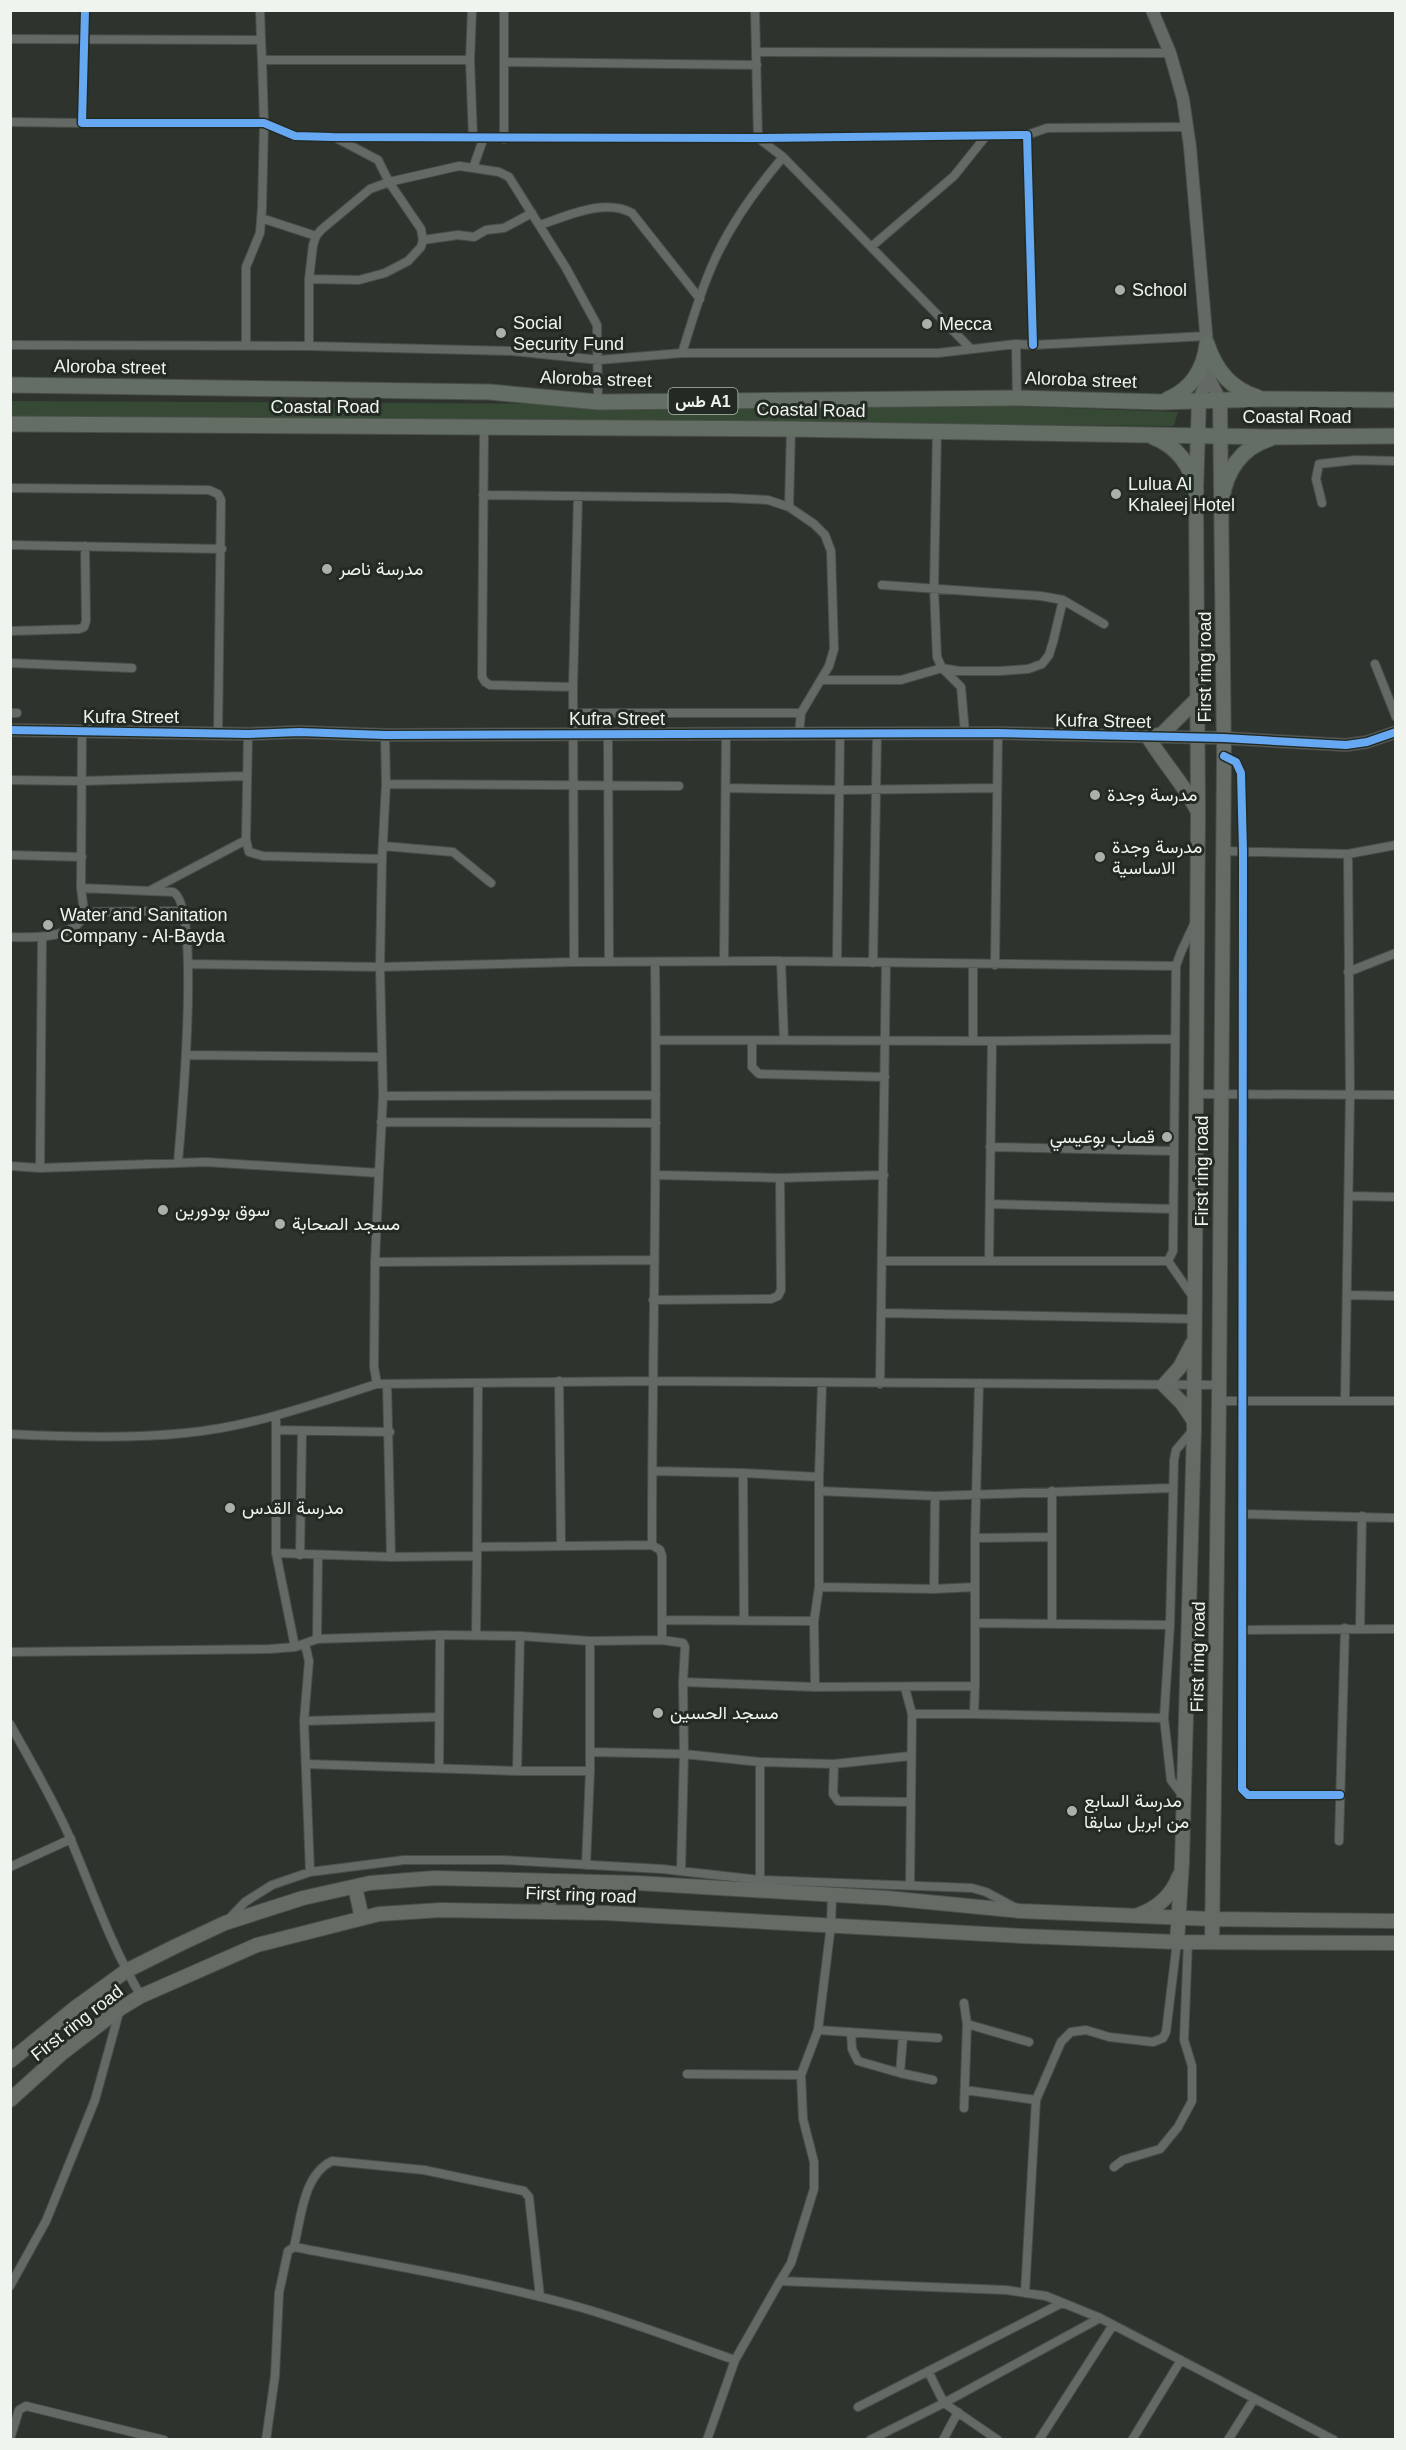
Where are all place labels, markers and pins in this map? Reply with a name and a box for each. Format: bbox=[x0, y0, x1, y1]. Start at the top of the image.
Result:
place label: School bbox=[1132, 280, 1187, 300]
marker: School bbox=[1113, 283, 1127, 297]
place label: Social Security Fund bbox=[513, 313, 624, 354]
place label: Mecca bbox=[939, 314, 993, 334]
marker: Mecca bbox=[920, 317, 934, 331]
marker: Social Security Fund bbox=[494, 326, 508, 340]
place label: Lulua Al Khaleej Hotel bbox=[1128, 474, 1235, 515]
marker: Lulua Al Khaleej Hotel bbox=[1109, 487, 1123, 501]
place label: مدرسة ناصر bbox=[338, 559, 423, 580]
marker: مدرسة ناصر bbox=[320, 562, 334, 576]
place label: مدرسة وجدة bbox=[1107, 785, 1197, 806]
marker: مدرسة وجدة bbox=[1088, 788, 1102, 802]
place label: مدرسة وجدة الاساسية bbox=[1112, 837, 1202, 878]
marker: مدرسة وجدة الاساسية bbox=[1093, 850, 1107, 864]
place label: Water and Sanitation Company - Al-Bayda bbox=[60, 905, 227, 946]
marker: Water and Sanitation Company - Al-Bayda bbox=[41, 918, 55, 932]
place label: قصاب بوعيسي bbox=[1050, 1127, 1155, 1152]
marker: قصاب بوعيسي bbox=[1160, 1130, 1174, 1144]
place label: سوق بودورين bbox=[175, 1200, 270, 1221]
marker: سوق بودورين bbox=[156, 1203, 170, 1217]
place label: مسجد الصحابة bbox=[292, 1214, 400, 1234]
marker: مسجد الصحابة bbox=[273, 1217, 287, 1231]
place label: مدرسة القدس bbox=[242, 1498, 344, 1519]
marker: مدرسة القدس bbox=[223, 1501, 237, 1515]
place label: مسجد الحسين bbox=[670, 1703, 779, 1724]
marker: مسجد الحسين bbox=[651, 1706, 665, 1720]
place label: مدرسة السابع من ابريل سابقا bbox=[1084, 1791, 1189, 1833]
marker: مدرسة السابع من ابريل سابقا bbox=[1065, 1804, 1079, 1818]

